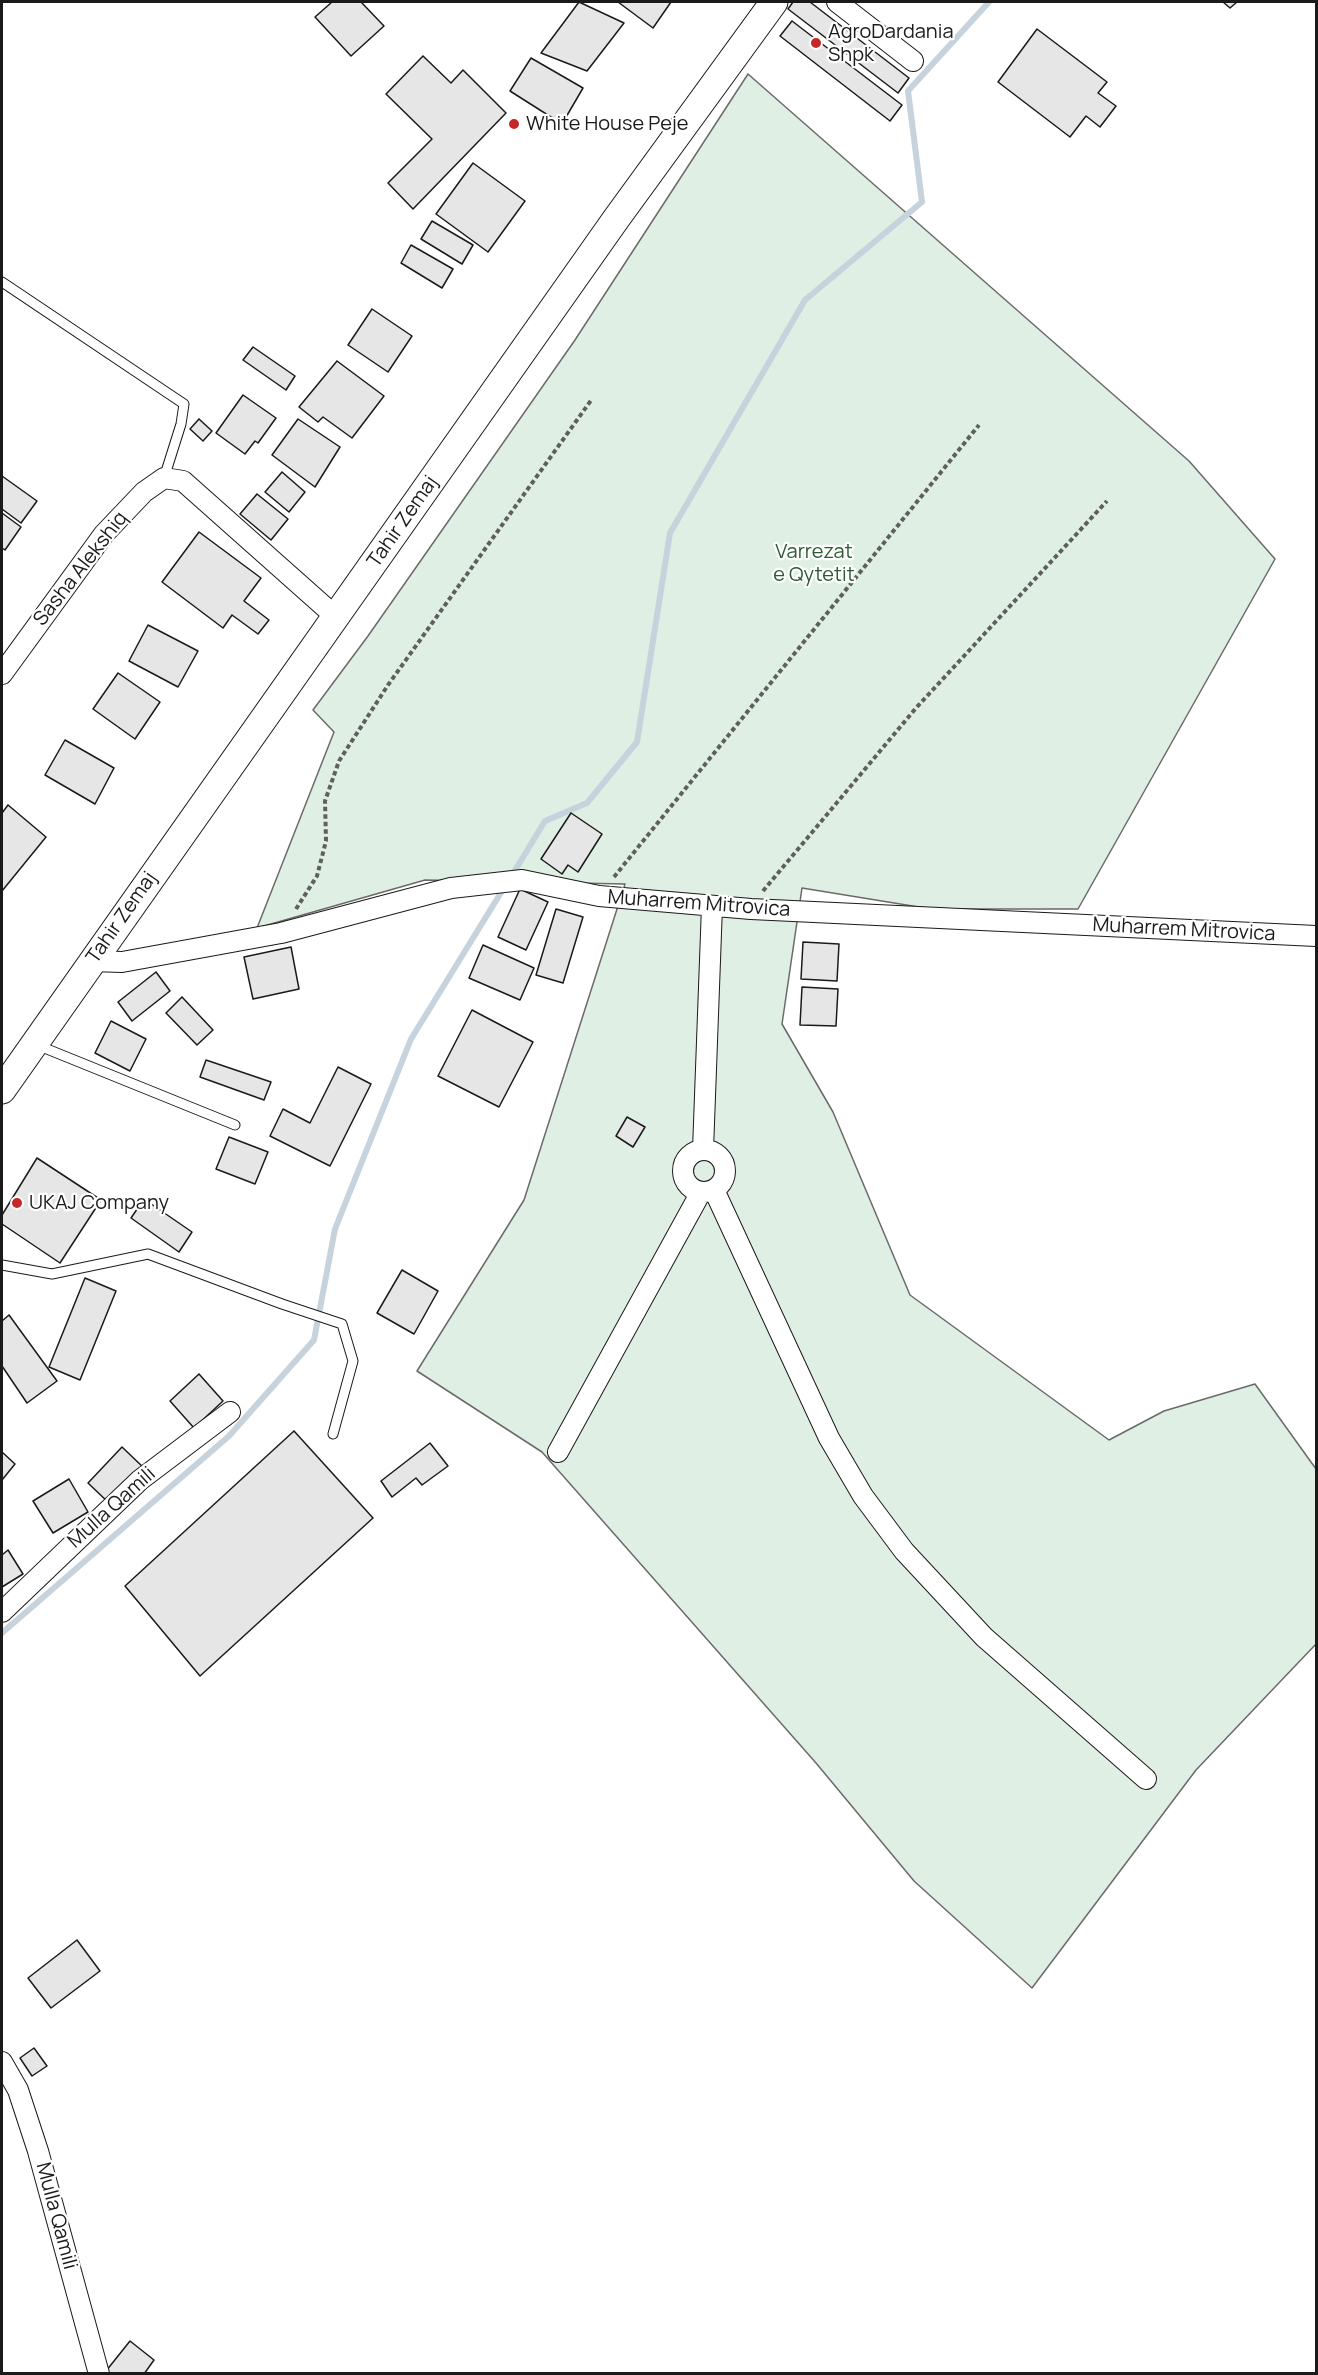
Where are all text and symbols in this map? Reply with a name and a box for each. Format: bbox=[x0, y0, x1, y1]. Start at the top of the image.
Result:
place label: AgroDardania Shpk bbox=[828, 20, 954, 67]
marker: AgroDardania Shpk bbox=[809, 36, 823, 50]
place label: White House Peje bbox=[526, 112, 689, 136]
marker: White House Peje bbox=[507, 117, 521, 131]
street label: Tahir Zemaj bbox=[363, 472, 443, 572]
street label: Sasha Alekshiq bbox=[29, 507, 133, 631]
park label: Varrezat e Qytetit bbox=[773, 540, 855, 587]
street label: Tahir Zemaj bbox=[82, 868, 162, 968]
street label: Muharrem Mitrovica bbox=[607, 886, 791, 922]
street label: Muharrem Mitrovica bbox=[1092, 913, 1276, 947]
place label: UKAJ Company bbox=[29, 1191, 169, 1215]
marker: UKAJ Company bbox=[10, 1196, 24, 1210]
street label: Mulla Qamili bbox=[63, 1462, 161, 1554]
street label: Mulla Qamili bbox=[30, 2160, 82, 2272]

